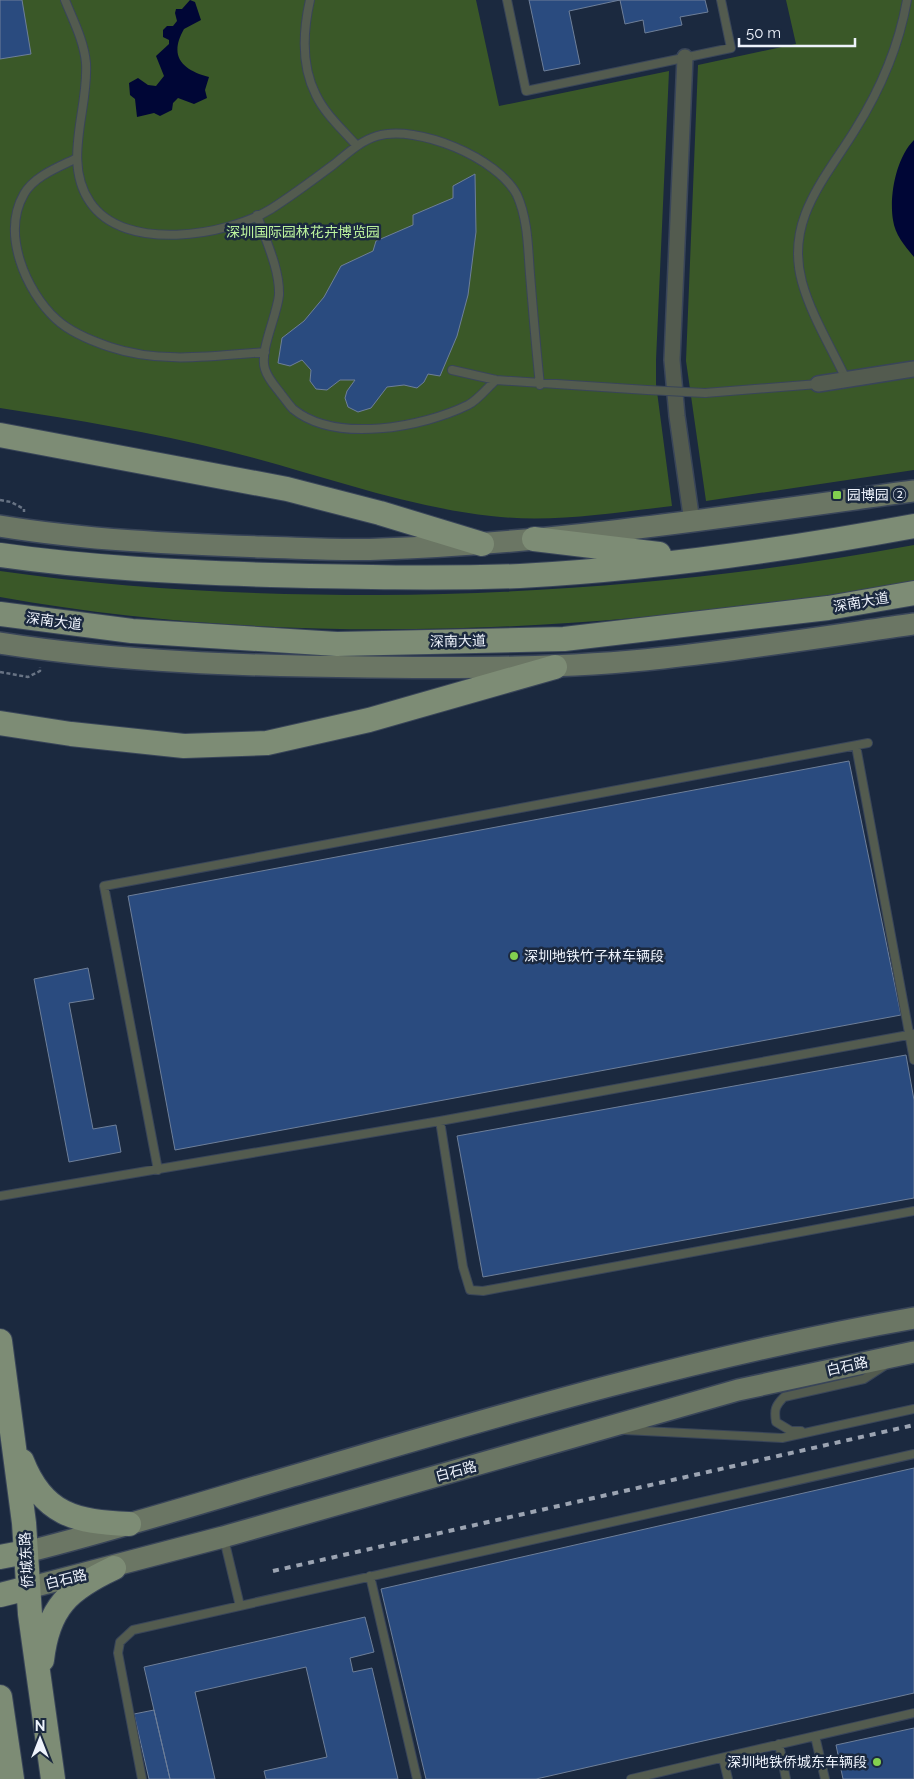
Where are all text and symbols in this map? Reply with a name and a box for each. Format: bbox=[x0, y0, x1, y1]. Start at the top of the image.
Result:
scale bar bbox=[739, 15, 855, 47]
text: 50 m bbox=[746, 24, 781, 42]
park label: 深圳国际园林花卉博览园 bbox=[226, 224, 380, 240]
place label: 园博园 ② bbox=[847, 487, 907, 503]
marker: 园博园 ② bbox=[831, 489, 843, 501]
street label: 深南大道 bbox=[832, 589, 890, 615]
street label: 深南大道 bbox=[25, 610, 83, 632]
street label: 深南大道 bbox=[430, 633, 486, 649]
place label: 深圳地铁竹子林车辆段 bbox=[524, 948, 664, 964]
marker: 深圳地铁竹子林车辆段 bbox=[508, 950, 520, 962]
street label: 白石路 bbox=[825, 1353, 869, 1379]
street label: 白石路 bbox=[434, 1458, 478, 1484]
street label: 侨城东路 bbox=[17, 1532, 35, 1588]
street label: 白石路 bbox=[44, 1566, 88, 1592]
north arrow bbox=[15, 1714, 65, 1764]
text: N bbox=[35, 1718, 45, 1734]
place label: 深圳地铁侨城东车辆段 bbox=[727, 1754, 867, 1770]
marker: 深圳地铁侨城东车辆段 bbox=[871, 1756, 883, 1768]

